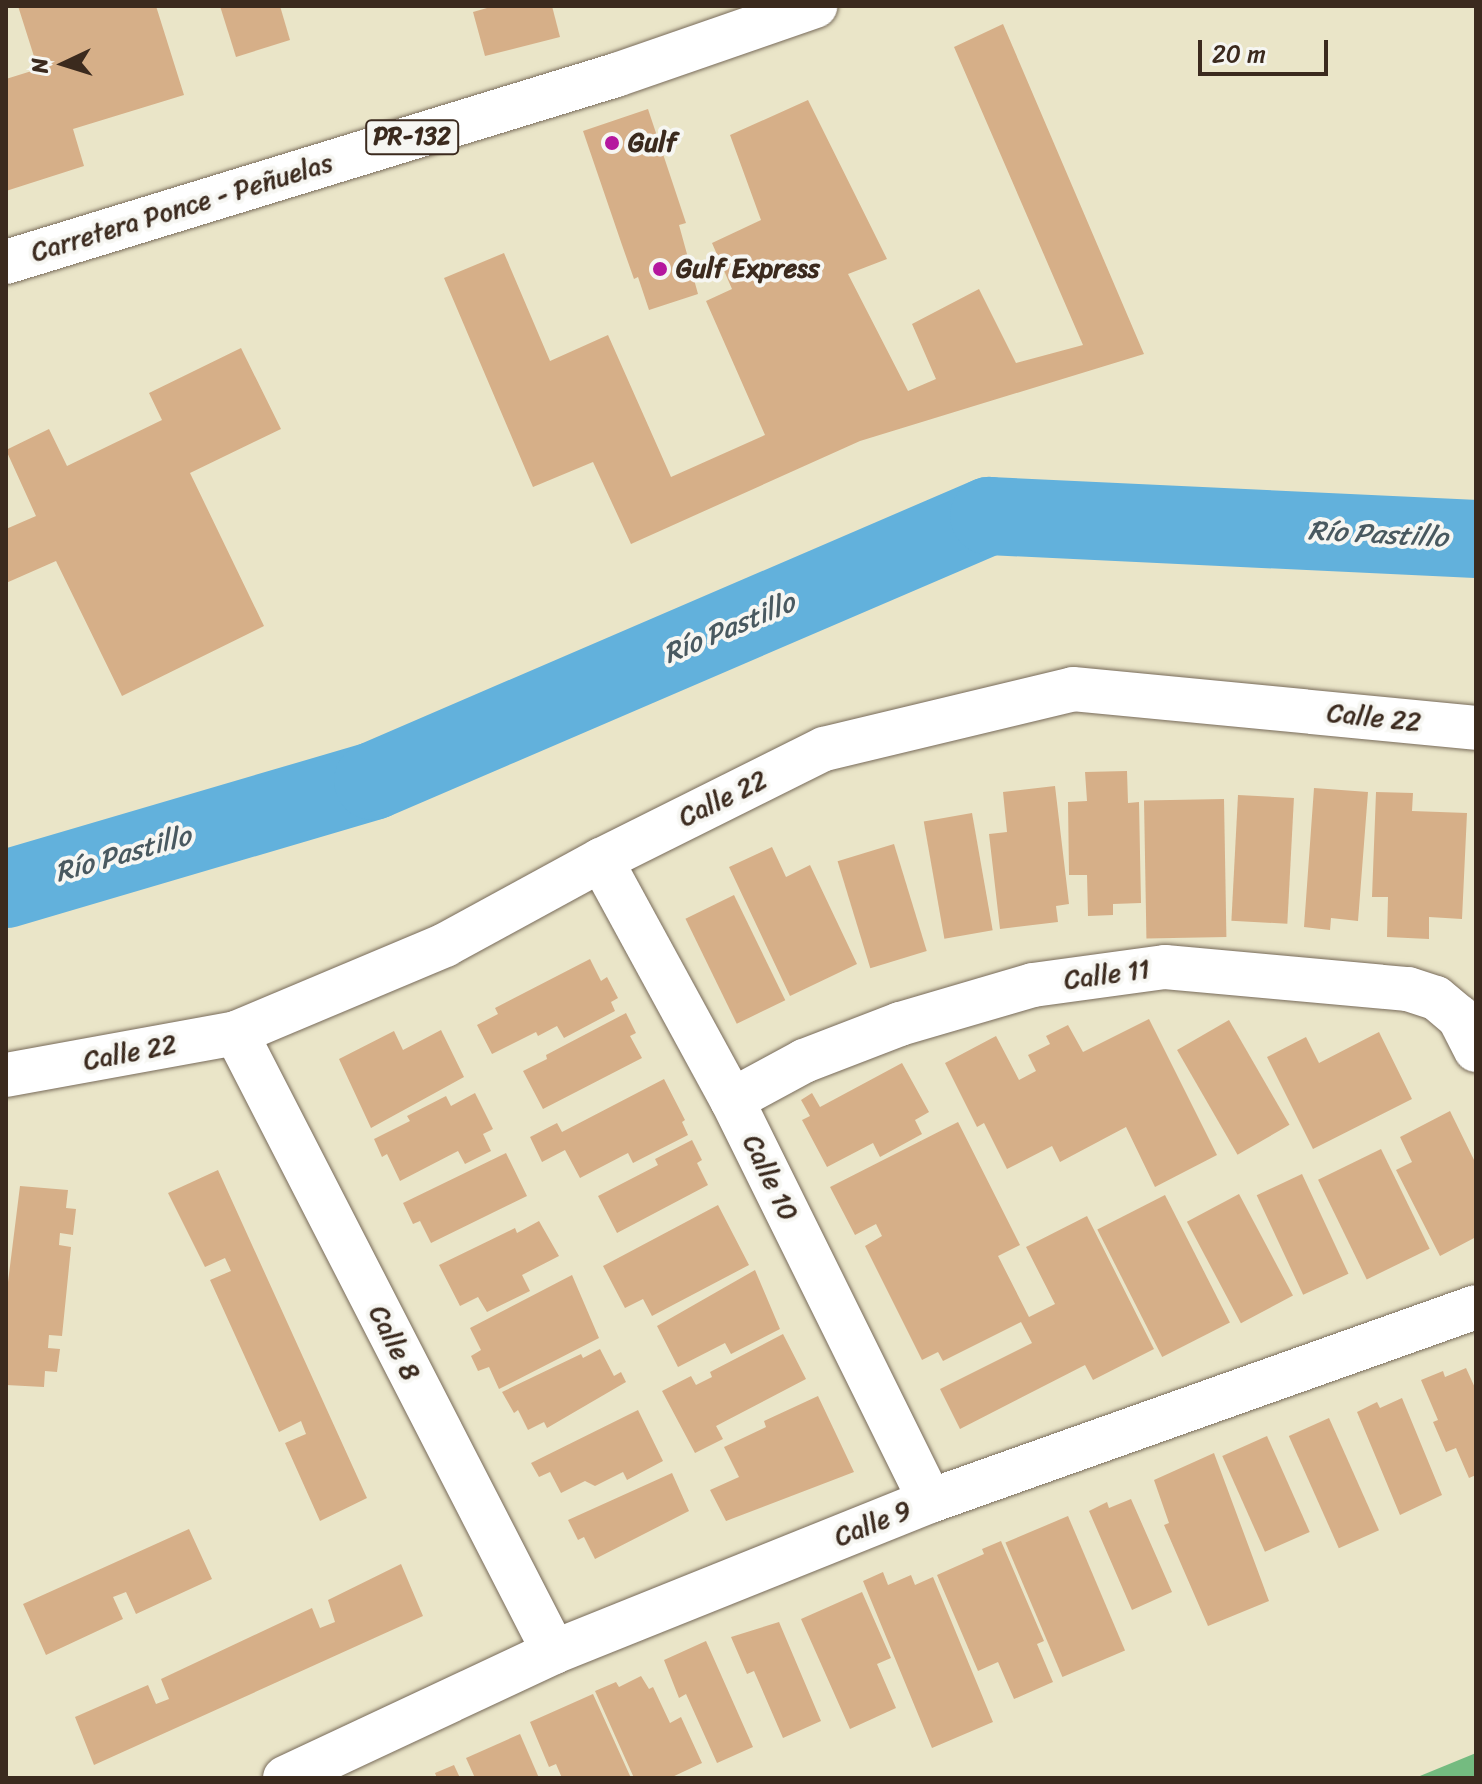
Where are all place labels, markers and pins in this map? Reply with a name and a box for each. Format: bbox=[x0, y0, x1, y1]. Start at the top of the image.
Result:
place label: Gulf bbox=[628, 127, 677, 159]
marker: Gulf bbox=[603, 134, 621, 152]
place label: Gulf Express bbox=[676, 253, 821, 285]
marker: Gulf Express bbox=[651, 260, 669, 278]

